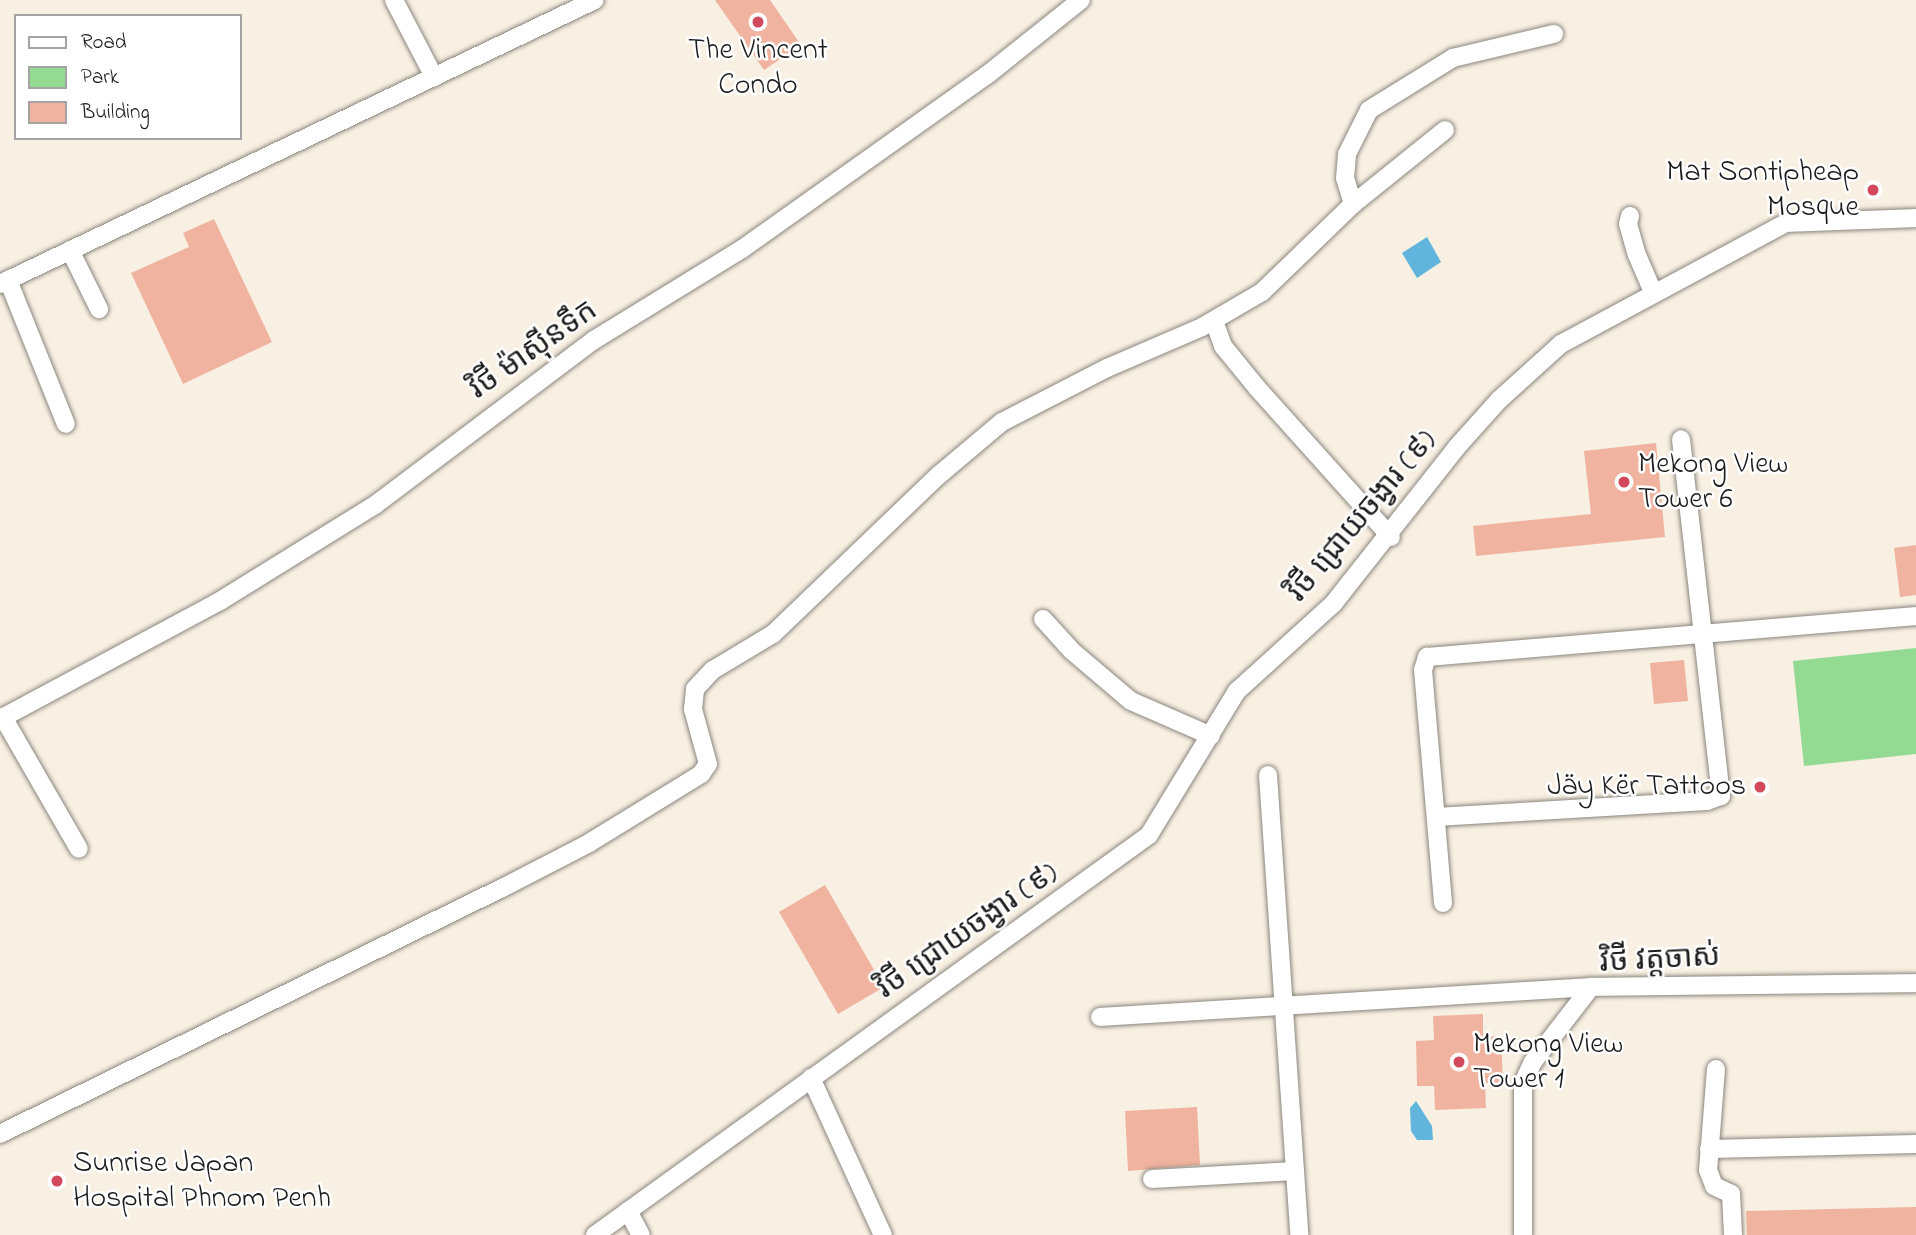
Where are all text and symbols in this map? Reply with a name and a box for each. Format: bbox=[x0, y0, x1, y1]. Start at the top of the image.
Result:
legend bbox=[14, 14, 242, 140]
marker: The Vincent Condo bbox=[750, 14, 766, 30]
text: Road bbox=[81, 28, 127, 58]
place label: The Vincent Condo bbox=[688, 33, 828, 104]
text: Park bbox=[81, 63, 119, 93]
text: Building bbox=[81, 98, 150, 128]
place label: Mat Sontipheap Mosque bbox=[1666, 155, 1859, 226]
marker: Mat Sontipheap Mosque bbox=[1865, 182, 1881, 198]
street label: វិថី ម៉ាស៊ីនទឹក bbox=[463, 294, 605, 408]
street label: វិថី ជ្រោយចង្វារ (៩) bbox=[1281, 424, 1445, 610]
place label: Mekong View Tower 6 bbox=[1638, 447, 1788, 518]
marker: Mekong View Tower 6 bbox=[1616, 474, 1632, 490]
place label: Jäy Kër Tattoos bbox=[1547, 769, 1746, 805]
marker: Jäy Kër Tattoos bbox=[1752, 779, 1768, 795]
street label: វិថី ជ្រោយចង្វារ (៩) bbox=[871, 856, 1065, 1008]
street label: វិថី វត្តចាស់ bbox=[1599, 940, 1721, 982]
place label: Mekong View Tower 1 bbox=[1473, 1027, 1623, 1098]
marker: Mekong View Tower 1 bbox=[1451, 1054, 1467, 1070]
place label: Sunrise Japan Hospital Phnom Penh bbox=[73, 1146, 331, 1216]
marker: Sunrise Japan Hospital Phnom Penh bbox=[47, 1171, 67, 1191]

